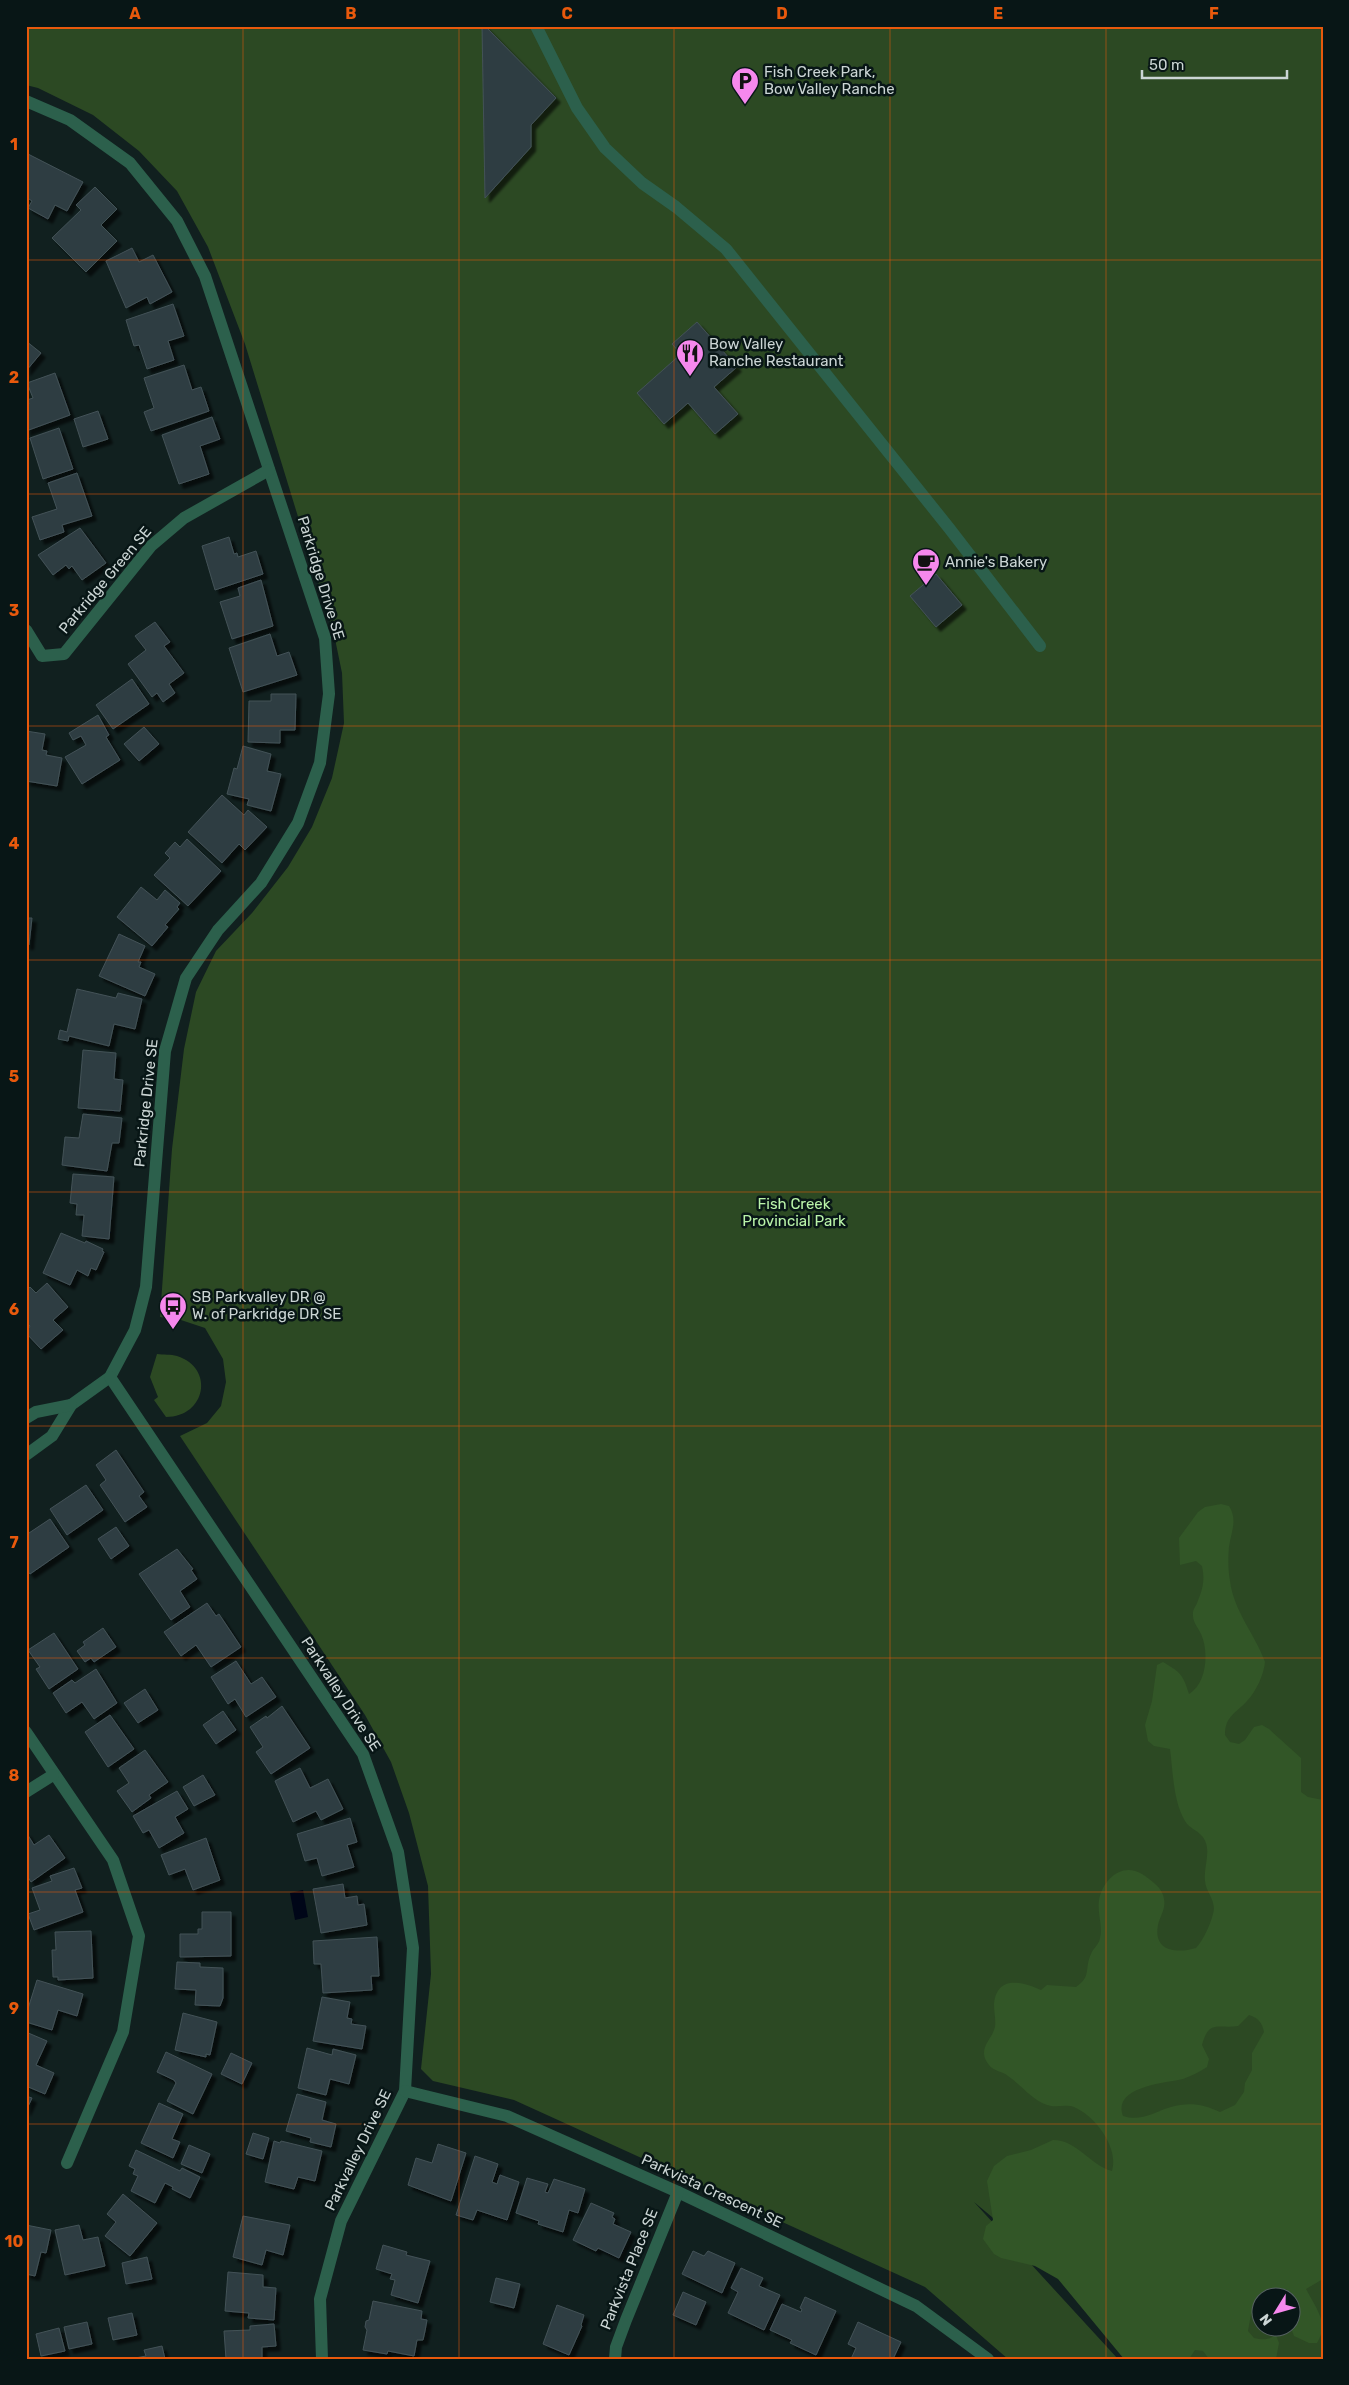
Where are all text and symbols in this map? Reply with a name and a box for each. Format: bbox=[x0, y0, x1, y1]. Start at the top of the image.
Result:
text: A bbox=[129, 4, 141, 23]
text: B bbox=[345, 4, 357, 23]
text: C bbox=[561, 4, 573, 23]
text: D bbox=[776, 4, 788, 23]
text: E bbox=[993, 4, 1003, 23]
text: F bbox=[1209, 4, 1219, 23]
scale bar bbox=[1142, 48, 1286, 80]
text: 50 m bbox=[1149, 56, 1184, 74]
place label: Fish Creek Park, Bow Valley Ranche bbox=[764, 63, 895, 98]
parking icon: Fish Creek Park, Bow Valley Ranche bbox=[730, 66, 760, 105]
text: 1 bbox=[10, 135, 18, 154]
place label: Bow Valley Ranche Restaurant bbox=[709, 335, 843, 370]
restaurant icon: Bow Valley Ranche Restaurant bbox=[675, 338, 705, 377]
text: 2 bbox=[9, 368, 19, 387]
street label: Parkridge Drive SE bbox=[294, 514, 348, 642]
street label: Parkridge Green SE bbox=[55, 523, 155, 637]
cafe icon: Annie's Bakery bbox=[911, 547, 941, 586]
place label: Annie's Bakery bbox=[945, 553, 1047, 571]
text: 3 bbox=[9, 601, 19, 620]
text: 4 bbox=[9, 834, 20, 853]
street label: Parkridge Drive SE bbox=[130, 1038, 162, 1168]
text: 5 bbox=[9, 1067, 19, 1086]
park label: Fish Creek Provincial Park bbox=[742, 1195, 846, 1230]
place label: SB Parkvalley DR @ W. of Parkridge DR SE bbox=[192, 1288, 341, 1323]
bus stop icon: SB Parkvalley DR @ W. of Parkridge DR SE bbox=[158, 1291, 188, 1330]
text: 6 bbox=[9, 1300, 19, 1319]
text: 7 bbox=[9, 1533, 19, 1552]
street label: Parkvalley Drive SE bbox=[297, 1633, 385, 1755]
text: 8 bbox=[9, 1766, 20, 1785]
text: 9 bbox=[9, 1999, 19, 2018]
street label: Parkvalley Drive SE bbox=[321, 2086, 395, 2214]
street label: Parkvista Crescent SE bbox=[638, 2150, 786, 2232]
street label: Parkvista Place SE bbox=[597, 2206, 661, 2332]
text: 10 bbox=[5, 2232, 24, 2251]
north arrow bbox=[1252, 2288, 1302, 2338]
text: N bbox=[1256, 2310, 1276, 2329]

